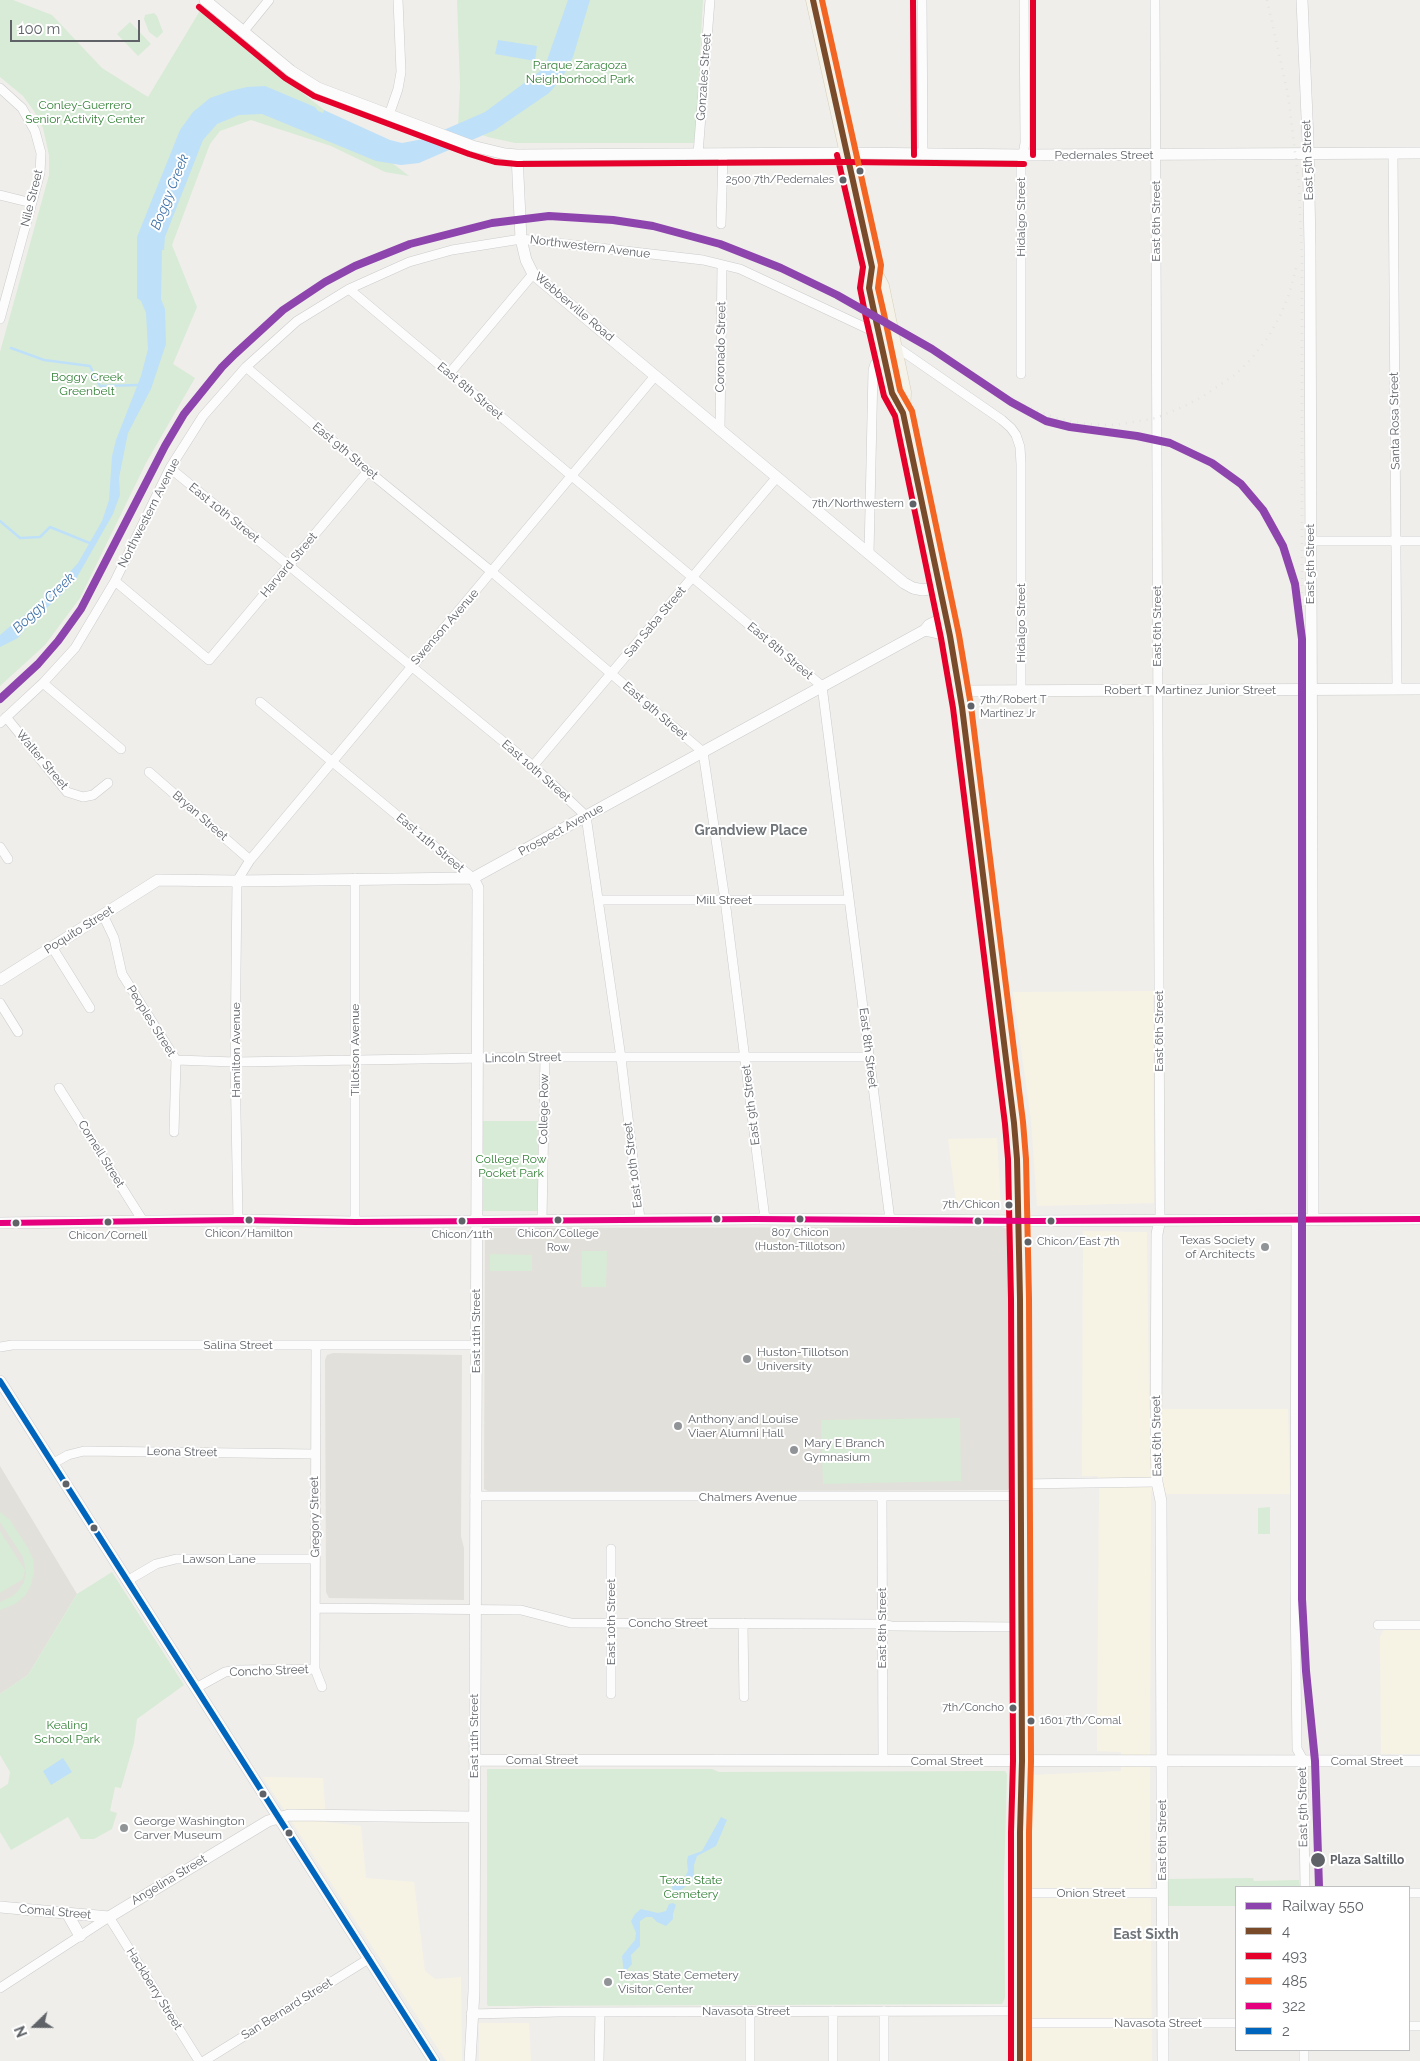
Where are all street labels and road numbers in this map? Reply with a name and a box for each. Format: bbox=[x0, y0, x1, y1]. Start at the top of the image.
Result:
street label: Gonzales Street bbox=[694, 33, 714, 121]
street label: East 5th Street bbox=[1299, 119, 1317, 201]
street label: Pedernales Street bbox=[1054, 148, 1154, 162]
street label: Nile Street bbox=[18, 168, 46, 228]
street label: Hidalgo Street bbox=[1014, 177, 1028, 257]
street label: East 6th Street bbox=[1149, 180, 1163, 262]
street label: Northwestern Avenue bbox=[529, 232, 651, 262]
street label: Webberville Road bbox=[531, 270, 617, 344]
street label: Coronado Street bbox=[713, 301, 729, 393]
street label: East 8th Street bbox=[434, 359, 506, 423]
street label: Santa Rosa Street bbox=[1387, 372, 1403, 470]
street label: East 9th Street bbox=[309, 419, 381, 483]
street label: Northwestern Avenue bbox=[115, 456, 183, 570]
street label: East 10th Street bbox=[186, 480, 262, 546]
street label: East 5th Street bbox=[1303, 524, 1317, 604]
street label: Harvard Street bbox=[258, 530, 320, 600]
street label: Hidalgo Street bbox=[1014, 583, 1028, 663]
street label: San Saba Street bbox=[621, 584, 689, 660]
street label: East 6th Street bbox=[1150, 585, 1164, 667]
street label: Swenson Avenue bbox=[408, 586, 482, 668]
street label: East 8th Street bbox=[744, 619, 816, 683]
street label: East 9th Street bbox=[620, 679, 690, 743]
street label: Robert T Martinez Junior Street bbox=[1104, 683, 1276, 697]
street label: Walter Street bbox=[13, 727, 71, 793]
street label: East 10th Street bbox=[499, 737, 573, 805]
street label: Bryan Street bbox=[169, 788, 231, 844]
street label: Prospect Avenue bbox=[516, 801, 606, 859]
street label: East 11th Street bbox=[393, 810, 467, 876]
street label: Mill Street bbox=[696, 893, 752, 907]
street label: Poquito Street bbox=[42, 903, 116, 957]
street label: Peoples Street bbox=[123, 983, 179, 1059]
street label: East 6th Street bbox=[1152, 990, 1166, 1072]
street label: Hamilton Avenue bbox=[229, 1002, 243, 1098]
street label: Tillotson Avenue bbox=[348, 1004, 362, 1096]
street label: East 8th Street bbox=[856, 1007, 880, 1089]
street label: Lincoln Street bbox=[484, 1050, 562, 1066]
street label: East 9th Street bbox=[739, 1064, 763, 1146]
street label: College Row bbox=[536, 1073, 552, 1145]
street label: Cornell Street bbox=[75, 1118, 127, 1190]
street label: East 10th Street bbox=[621, 1121, 645, 1209]
street label: East 11th Street bbox=[469, 1289, 483, 1373]
street label: Salina Street bbox=[203, 1338, 273, 1352]
street label: East 6th Street bbox=[1149, 1395, 1165, 1477]
street label: Leona Street bbox=[146, 1444, 218, 1460]
street label: Gregory Street bbox=[307, 1476, 323, 1558]
street label: Chalmers Avenue bbox=[699, 1490, 797, 1504]
street label: Lawson Lane bbox=[182, 1552, 256, 1566]
street label: East 10th Street bbox=[604, 1579, 618, 1665]
street label: East 8th Street bbox=[875, 1587, 889, 1669]
street label: Concho Street bbox=[628, 1616, 708, 1630]
street label: Concho Street bbox=[229, 1662, 309, 1680]
street label: East 11th Street bbox=[467, 1694, 481, 1778]
street label: Comal Street bbox=[506, 1753, 578, 1767]
street label: Comal Street bbox=[911, 1754, 983, 1768]
street label: Comal Street bbox=[1331, 1754, 1403, 1768]
street label: East 5th Street bbox=[1295, 1767, 1311, 1847]
street label: East 6th Street bbox=[1155, 1799, 1169, 1881]
street label: Angelina Street bbox=[129, 1852, 209, 1908]
street label: Onion Street bbox=[1056, 1886, 1126, 1900]
street label: Comal Street bbox=[18, 1902, 92, 1922]
street label: Hackberry Street bbox=[123, 1945, 185, 2033]
street label: San Bernard Street bbox=[239, 1975, 335, 2043]
street label: Navasota Street bbox=[702, 2004, 790, 2018]
street label: Navasota Street bbox=[1114, 2016, 1202, 2030]

